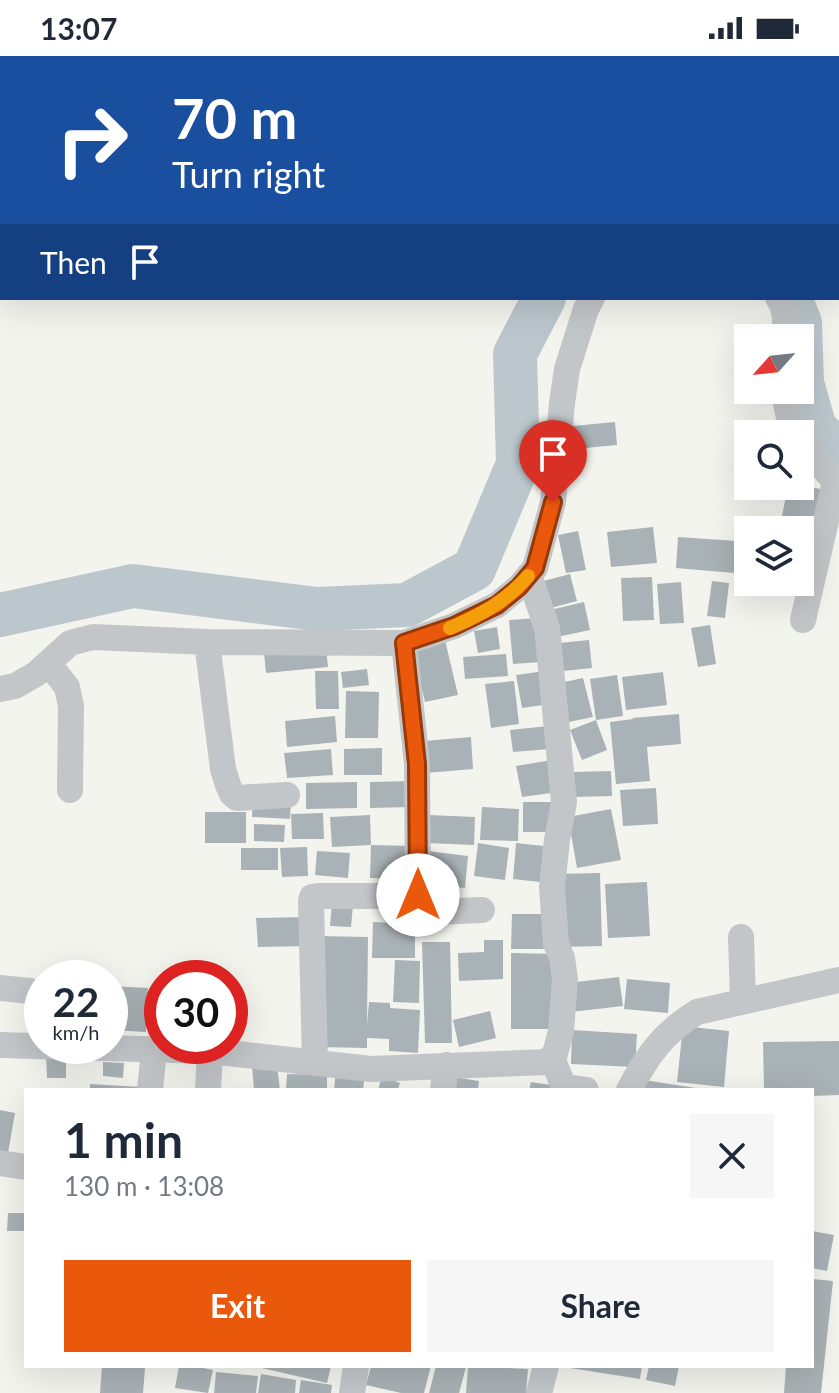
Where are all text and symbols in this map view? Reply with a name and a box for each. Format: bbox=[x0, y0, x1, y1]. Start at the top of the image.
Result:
text: 13:07 bbox=[40, 10, 117, 46]
text: 70 m bbox=[172, 84, 297, 151]
icon: right bbox=[40, 88, 144, 192]
text: Turn right bbox=[172, 152, 325, 196]
icon: arrive bbox=[123, 240, 167, 284]
text: Then bbox=[40, 244, 107, 280]
north arrow bbox=[734, 324, 814, 404]
map controls bbox=[734, 324, 814, 596]
pin bbox=[519, 420, 587, 502]
button: search bbox=[734, 420, 814, 500]
icon: arrive bbox=[531, 432, 575, 476]
button: layers bbox=[734, 516, 814, 596]
position arrow bbox=[376, 853, 460, 937]
speed limit sign: 30 bbox=[144, 960, 248, 1064]
text: 22 bbox=[53, 978, 99, 1026]
text: km/h bbox=[53, 1020, 99, 1044]
text: 1 min bbox=[64, 1111, 183, 1168]
button: close bbox=[690, 1114, 774, 1198]
text: 130 m · 13:08 bbox=[64, 1170, 224, 1202]
button: Exit bbox=[64, 1260, 411, 1352]
button: Share bbox=[427, 1260, 774, 1352]

